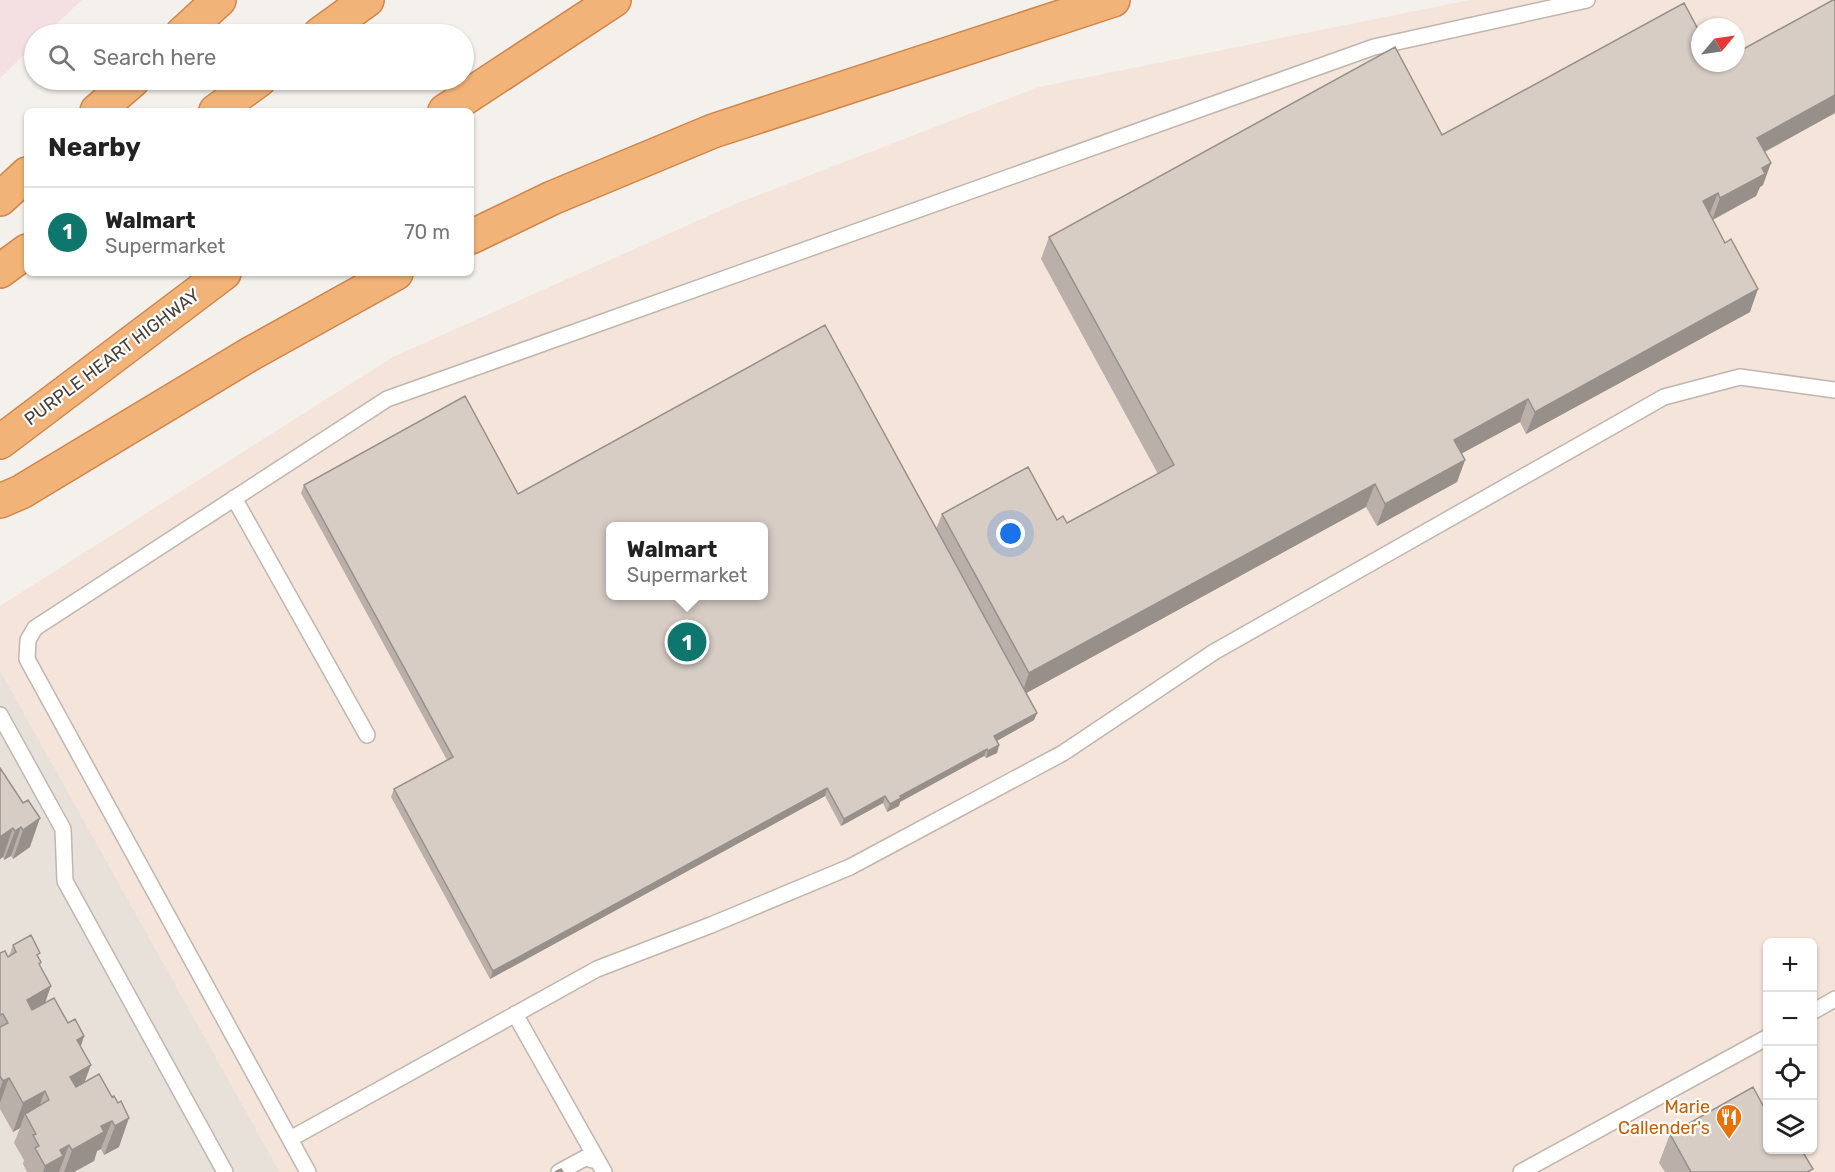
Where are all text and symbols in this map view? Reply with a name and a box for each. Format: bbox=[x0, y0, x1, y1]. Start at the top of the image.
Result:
north arrow bbox=[1691, 18, 1745, 72]
search box bbox=[24, 24, 474, 90]
icon: search bbox=[45, 41, 78, 74]
text: Search here bbox=[93, 44, 216, 71]
text: Nearby bbox=[48, 132, 141, 163]
text: Walmart bbox=[105, 207, 196, 234]
text: 1 bbox=[63, 220, 72, 244]
text: 70 m bbox=[404, 220, 450, 244]
text: Supermarket bbox=[105, 234, 225, 258]
street label: PURPLE HEART HIGHWAY bbox=[20, 284, 204, 430]
your location bbox=[996, 519, 1025, 548]
popup bbox=[606, 522, 768, 600]
text: Walmart bbox=[627, 536, 717, 563]
text: Supermarket bbox=[627, 563, 747, 587]
pin: 1 bbox=[668, 620, 706, 664]
map controls bbox=[1763, 938, 1817, 1154]
button: + bbox=[1763, 938, 1817, 992]
button: − bbox=[1763, 992, 1817, 1046]
button: locate bbox=[1763, 1046, 1817, 1100]
place label: Marie Callender's bbox=[1618, 1096, 1710, 1139]
button: layers bbox=[1763, 1100, 1817, 1154]
restaurant icon: Marie Callender's bbox=[1714, 1102, 1744, 1140]

